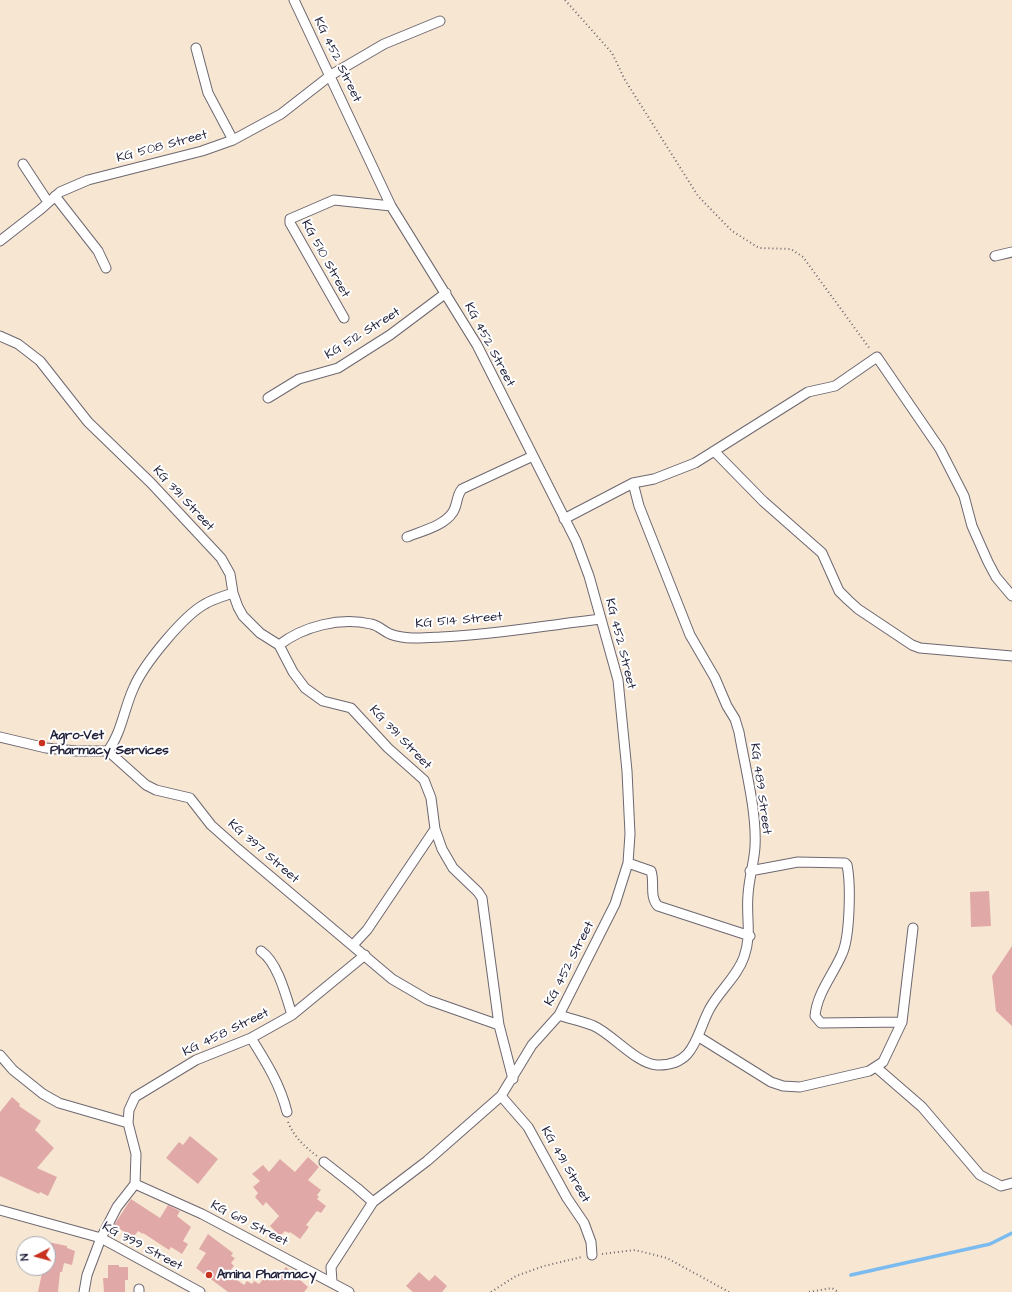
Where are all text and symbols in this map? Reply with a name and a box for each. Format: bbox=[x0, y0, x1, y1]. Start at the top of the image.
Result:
street label: KG 452 Street bbox=[310, 15, 364, 105]
street label: KG 508 Street bbox=[115, 127, 209, 167]
street label: KG 510 Street bbox=[297, 217, 353, 301]
street label: KG 452 Street bbox=[460, 300, 518, 390]
street label: KG 512 Street bbox=[323, 305, 403, 363]
street label: KG 391 Street bbox=[149, 463, 217, 535]
street label: KG 452 Street bbox=[601, 597, 639, 691]
street label: KG 514 Street bbox=[415, 609, 503, 633]
street label: KG 391 Street bbox=[366, 703, 434, 773]
place label: Agro-Vet Pharmacy Services bbox=[50, 728, 169, 759]
marker: Agro-Vet Pharmacy Services bbox=[37, 738, 47, 748]
street label: KG 489 Street bbox=[746, 742, 774, 836]
street label: KG 397 Street bbox=[224, 817, 302, 887]
street label: KG 452 Street bbox=[542, 919, 598, 1009]
street label: KG 458 Street bbox=[180, 1005, 272, 1061]
street label: KG 491 Street bbox=[537, 1124, 593, 1206]
street label: KG 619 Street bbox=[208, 1198, 290, 1250]
street label: KG 399 Street bbox=[99, 1219, 185, 1275]
north arrow bbox=[16, 1236, 56, 1276]
text: N bbox=[17, 1253, 32, 1261]
place label: Amina Pharmacy bbox=[217, 1267, 316, 1283]
marker: Amina Pharmacy bbox=[204, 1270, 214, 1280]

